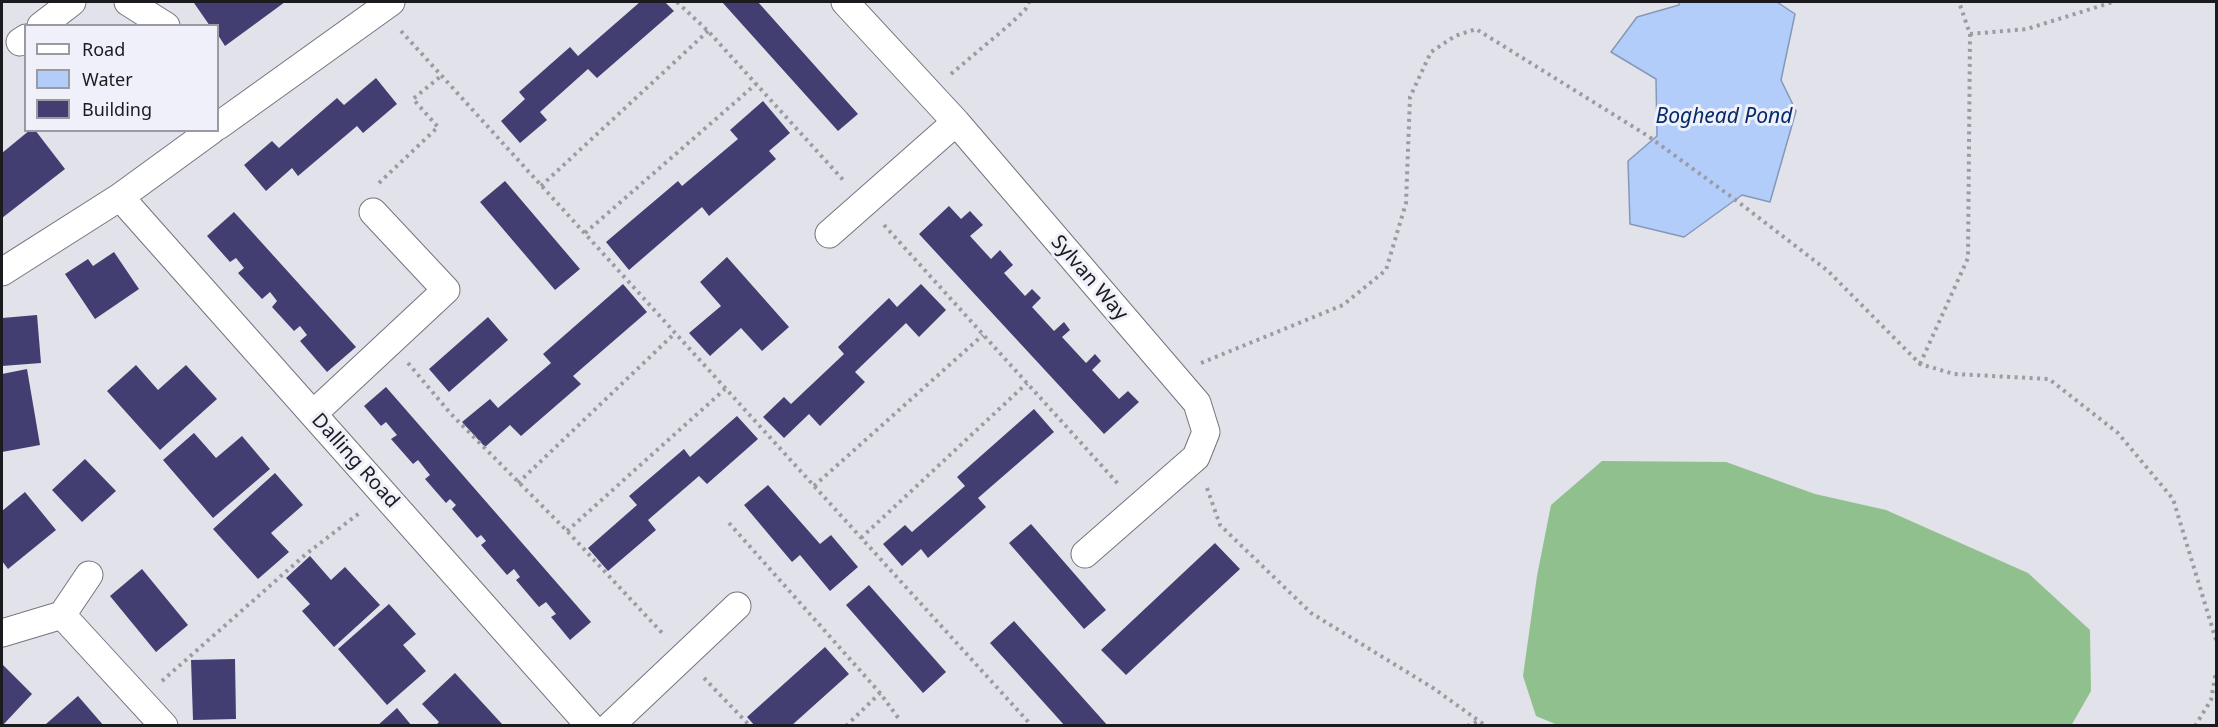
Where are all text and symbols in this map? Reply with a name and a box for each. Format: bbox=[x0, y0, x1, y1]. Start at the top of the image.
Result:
legend bbox=[24, 24, 219, 132]
text: Road bbox=[82, 37, 125, 61]
text: Water bbox=[82, 67, 133, 91]
text: Building bbox=[82, 97, 152, 121]
water label: Boghead Pond bbox=[1656, 104, 1792, 130]
street label: Sylvan Way bbox=[1046, 231, 1132, 325]
street label: Dalling Road bbox=[306, 409, 404, 513]

